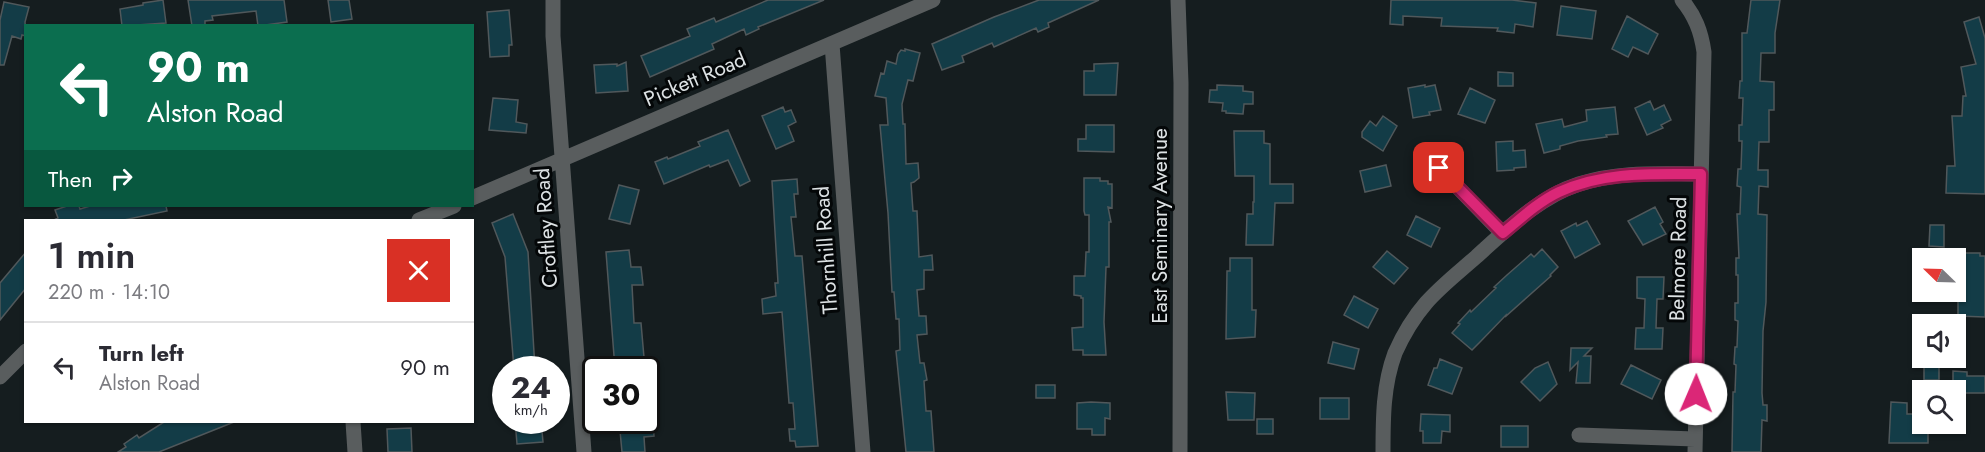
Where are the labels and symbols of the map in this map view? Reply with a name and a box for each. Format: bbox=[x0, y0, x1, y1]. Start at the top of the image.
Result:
street label: Pickett Road bbox=[639, 44, 751, 114]
street label: East Seminary Avenue bbox=[1145, 128, 1175, 324]
pin bbox=[1413, 142, 1464, 193]
street label: Croftley Road bbox=[527, 167, 565, 289]
street label: Thornhill Road bbox=[807, 185, 845, 315]
street label: Belmore Road bbox=[1662, 196, 1694, 322]
north arrow bbox=[1912, 248, 1966, 302]
speed limit sign: 30 bbox=[582, 356, 660, 434]
position arrow bbox=[1664, 362, 1728, 426]

